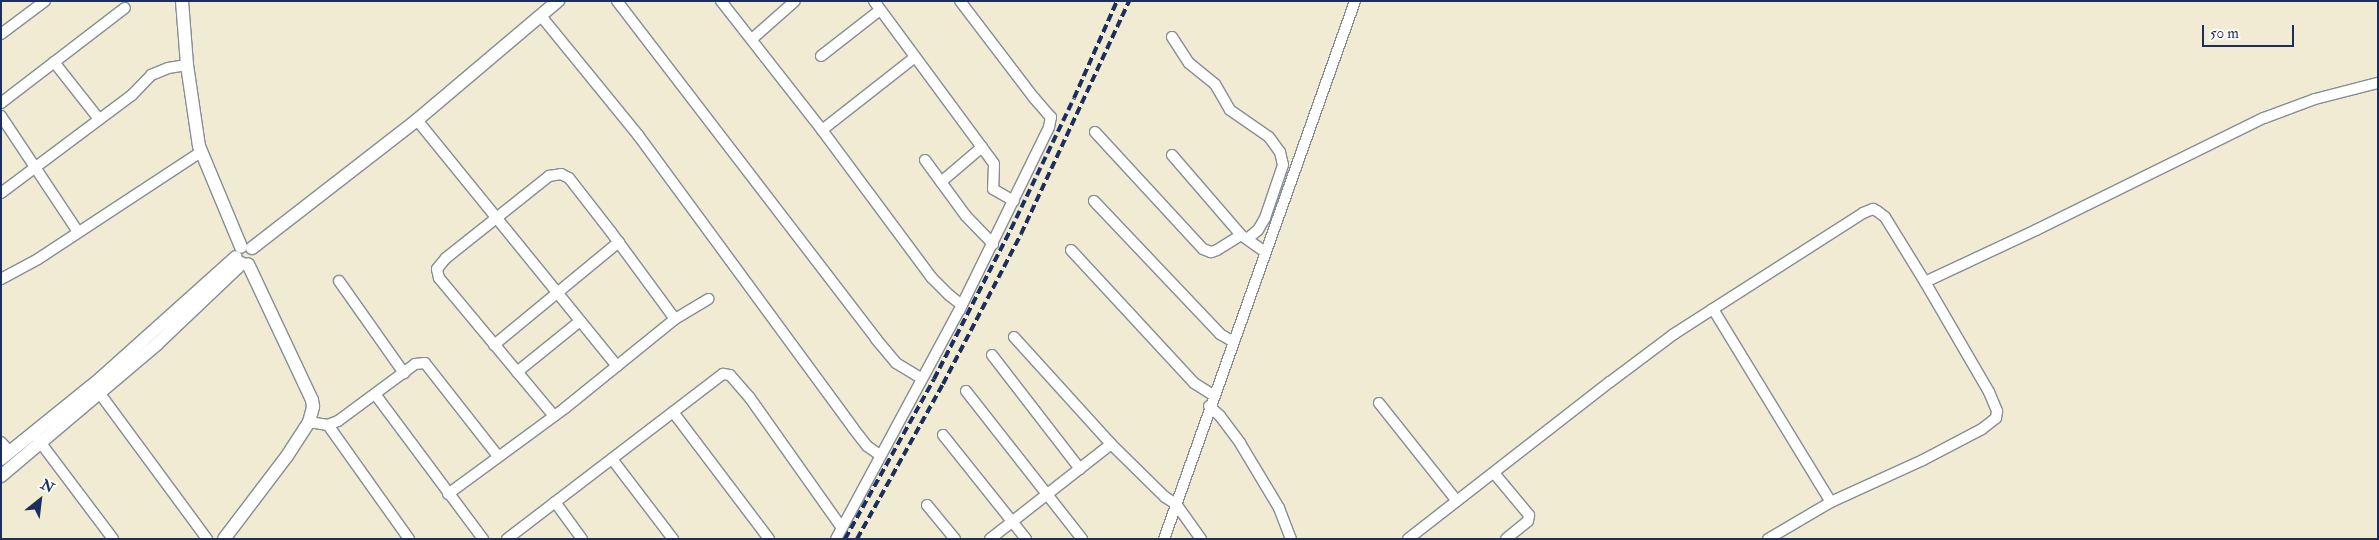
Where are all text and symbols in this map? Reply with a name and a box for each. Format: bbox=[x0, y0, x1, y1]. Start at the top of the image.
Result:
scale bar bbox=[2204, 15, 2296, 47]
text: 50 m bbox=[2210, 24, 2239, 43]
north arrow bbox=[15, 475, 65, 525]
text: N bbox=[38, 476, 57, 497]

